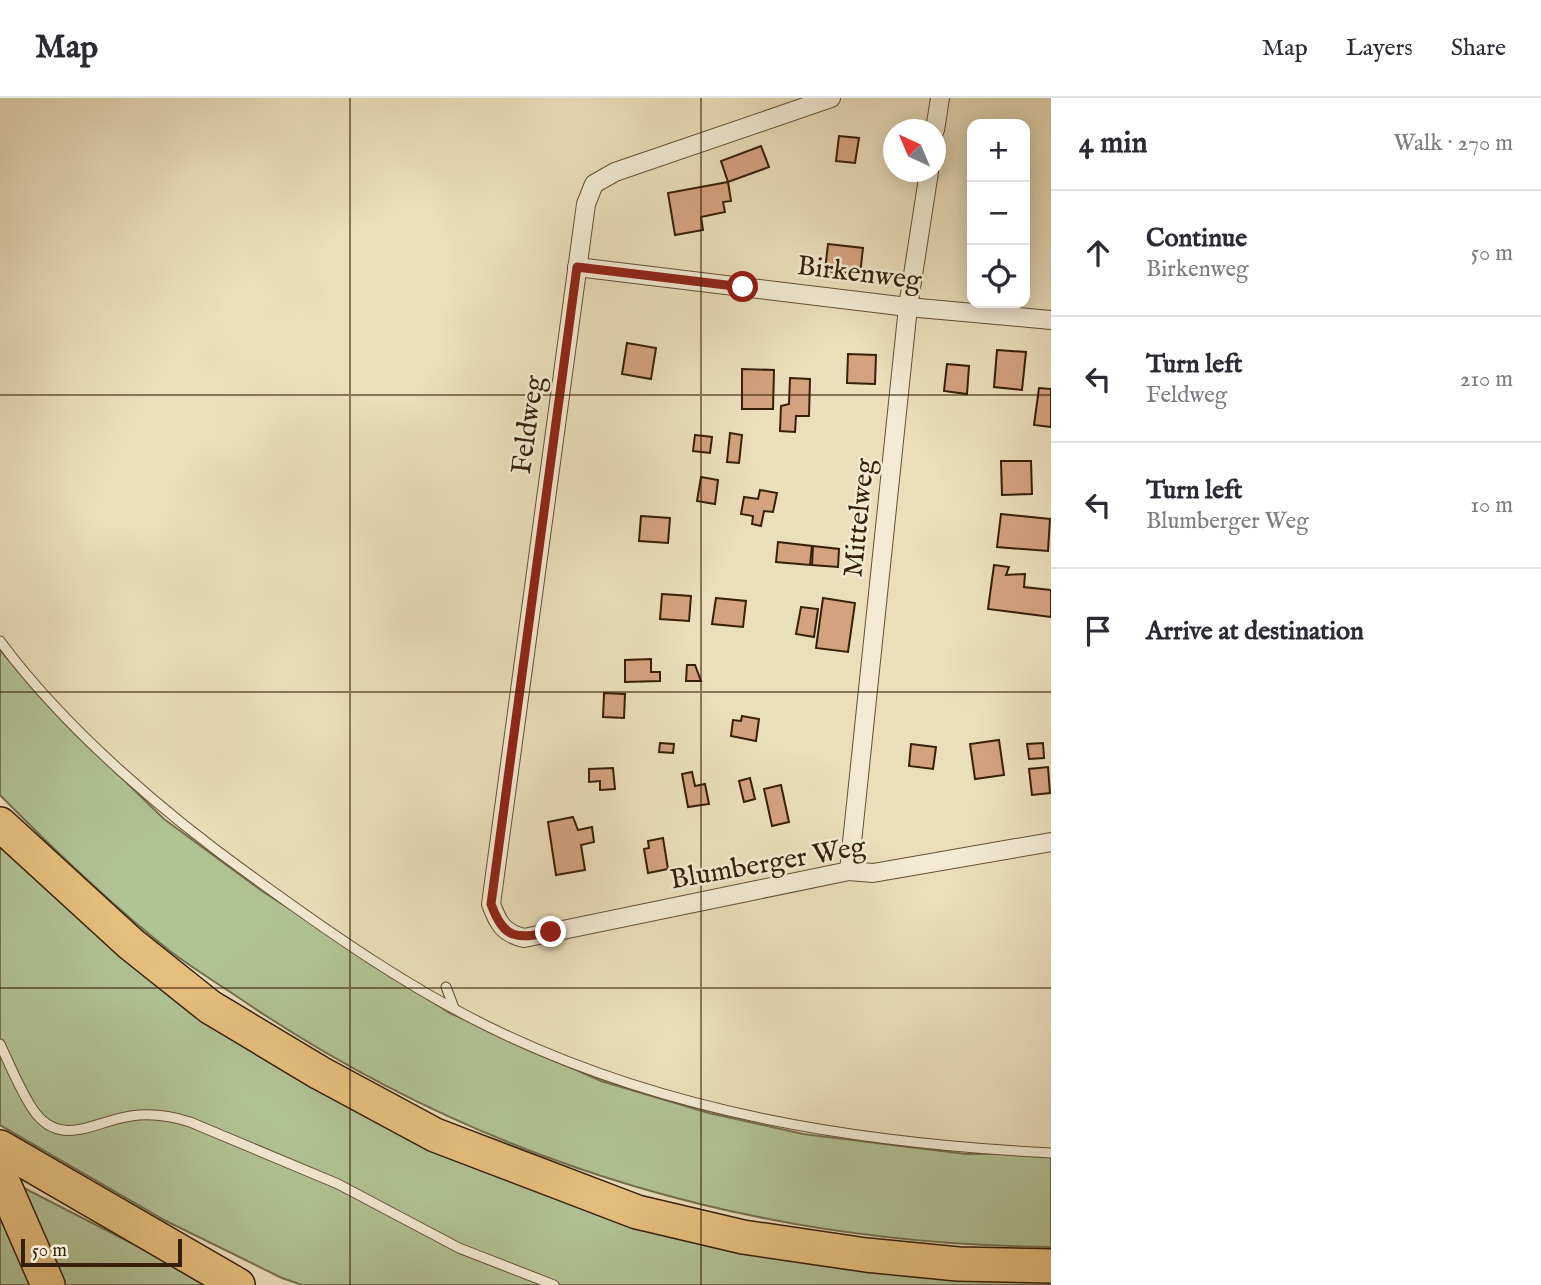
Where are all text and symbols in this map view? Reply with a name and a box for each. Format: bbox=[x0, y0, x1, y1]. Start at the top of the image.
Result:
text: Map bbox=[35, 27, 98, 69]
text: Map bbox=[1262, 33, 1308, 64]
text: Layers bbox=[1346, 33, 1413, 64]
text: Share bbox=[1451, 33, 1506, 64]
north arrow bbox=[883, 119, 946, 182]
map controls bbox=[967, 119, 1030, 308]
button: + bbox=[967, 119, 1030, 182]
text: 4 min bbox=[1079, 125, 1147, 163]
text: Walk · 270 m bbox=[1393, 129, 1513, 158]
button: − bbox=[967, 182, 1030, 245]
text: Continue bbox=[1146, 222, 1247, 255]
icon: ahead bbox=[1079, 234, 1117, 272]
text: 50 m bbox=[1471, 239, 1513, 268]
button: locate bbox=[967, 245, 1030, 308]
street label: Birkenweg bbox=[795, 249, 924, 299]
text: Birkenweg bbox=[1146, 255, 1248, 284]
route start bbox=[727, 271, 758, 302]
text: Turn left bbox=[1146, 348, 1243, 381]
icon: left bbox=[1079, 360, 1117, 398]
text: 210 m bbox=[1460, 365, 1513, 394]
street label: Feldweg bbox=[505, 373, 553, 476]
text: Feldweg bbox=[1146, 381, 1227, 410]
street label: Mittelweg bbox=[836, 456, 884, 579]
text: Turn left bbox=[1146, 474, 1243, 507]
icon: left bbox=[1079, 486, 1117, 524]
text: 10 m bbox=[1470, 491, 1513, 520]
text: Blumberger Weg bbox=[1146, 507, 1309, 536]
icon: arrive bbox=[1079, 612, 1117, 650]
text: Arrive at destination bbox=[1146, 615, 1364, 648]
street label: Blumberger Weg bbox=[667, 829, 869, 898]
route end bbox=[535, 916, 566, 947]
scale bar bbox=[21, 1236, 182, 1268]
text: 50 m bbox=[32, 1239, 67, 1263]

